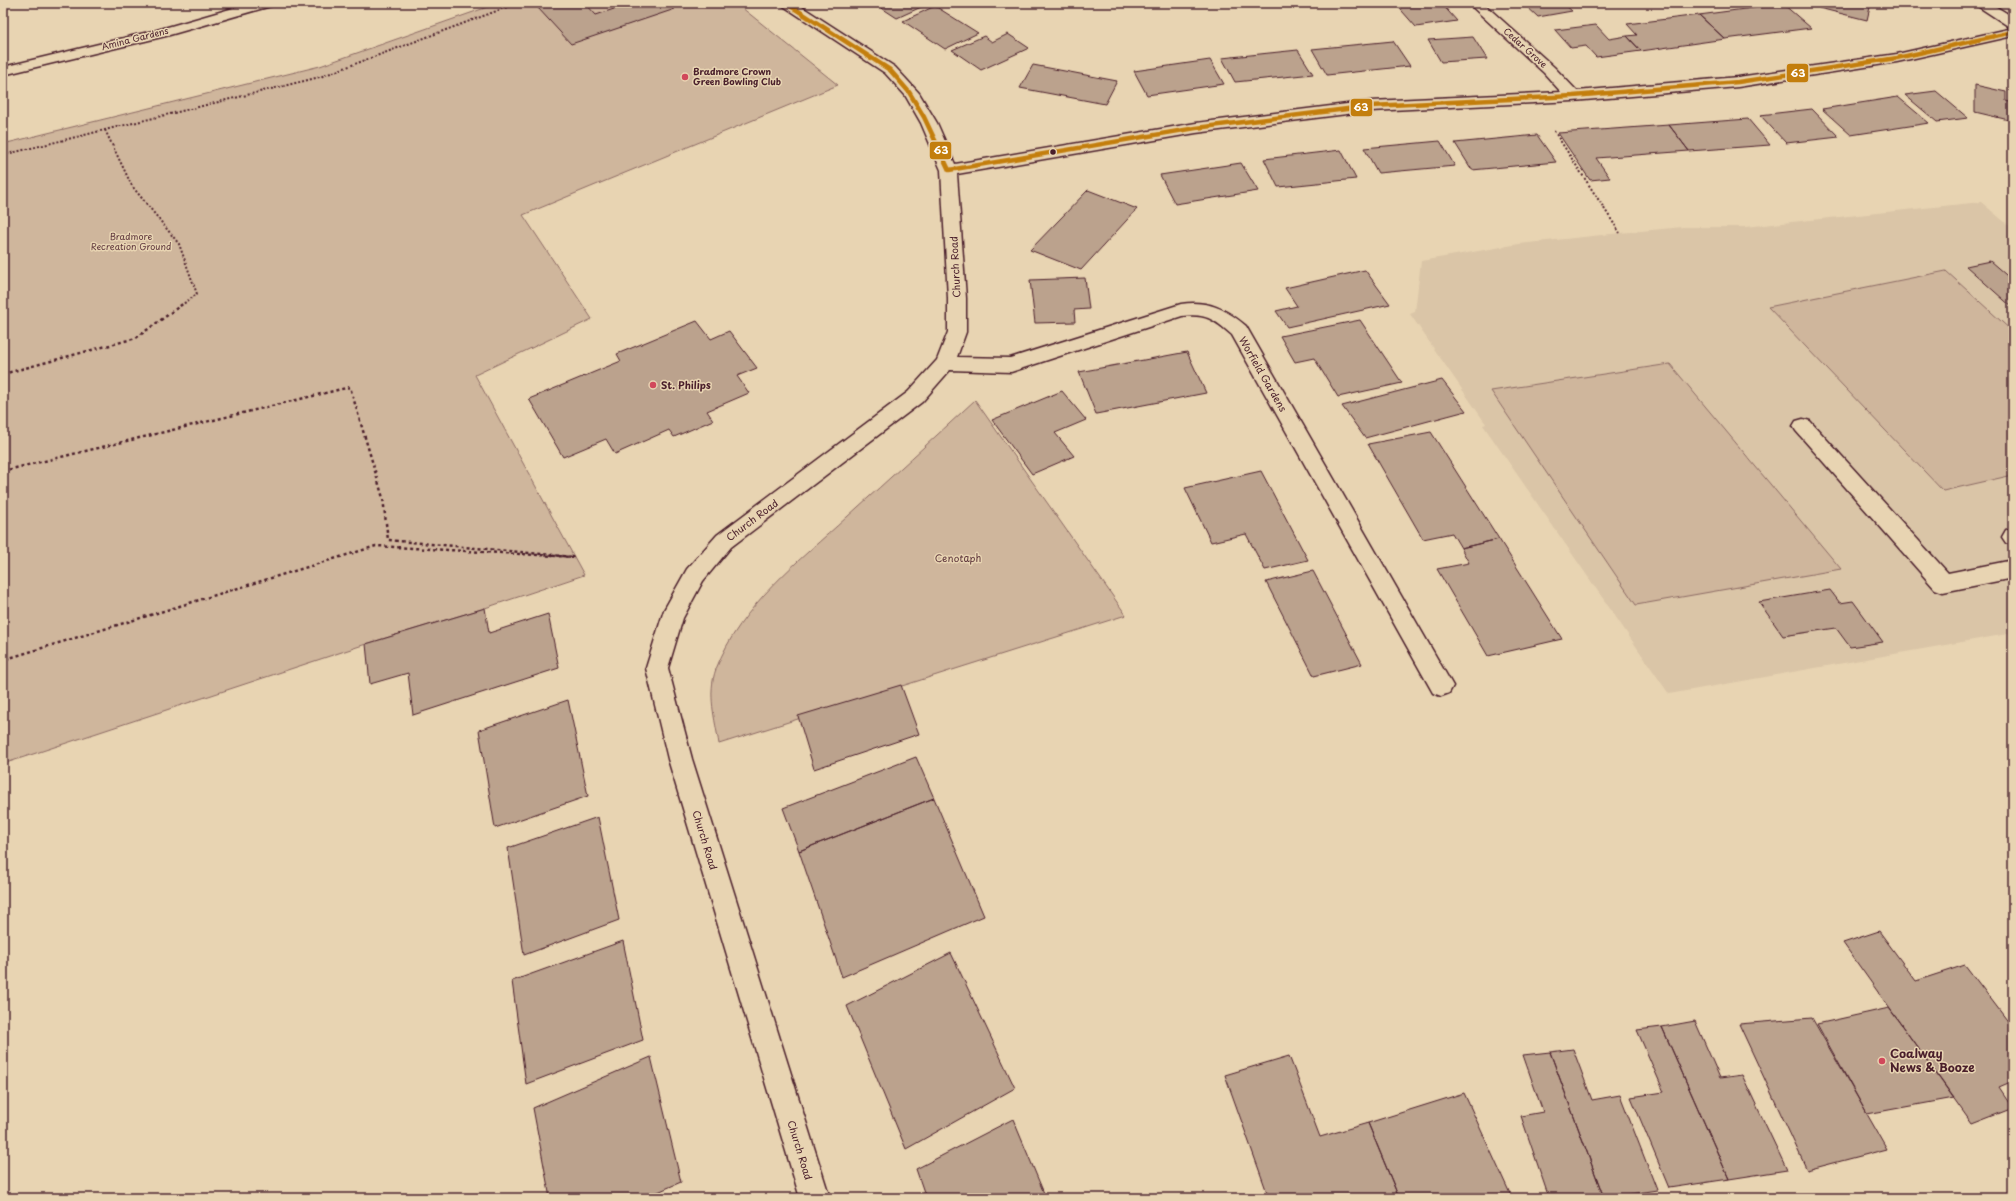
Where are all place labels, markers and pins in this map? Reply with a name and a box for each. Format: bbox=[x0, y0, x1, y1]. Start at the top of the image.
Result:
place label: Bradmore Crown Green Bowling Club bbox=[693, 64, 781, 88]
marker: Bradmore Crown Green Bowling Club bbox=[680, 72, 690, 82]
unlabelled marker bbox=[1048, 147, 1058, 157]
place label: St. Philips bbox=[661, 377, 711, 392]
marker: St. Philips bbox=[648, 380, 658, 390]
place label: Coalway News & Booze bbox=[1890, 1044, 1975, 1076]
marker: Coalway News & Booze bbox=[1877, 1056, 1887, 1066]

